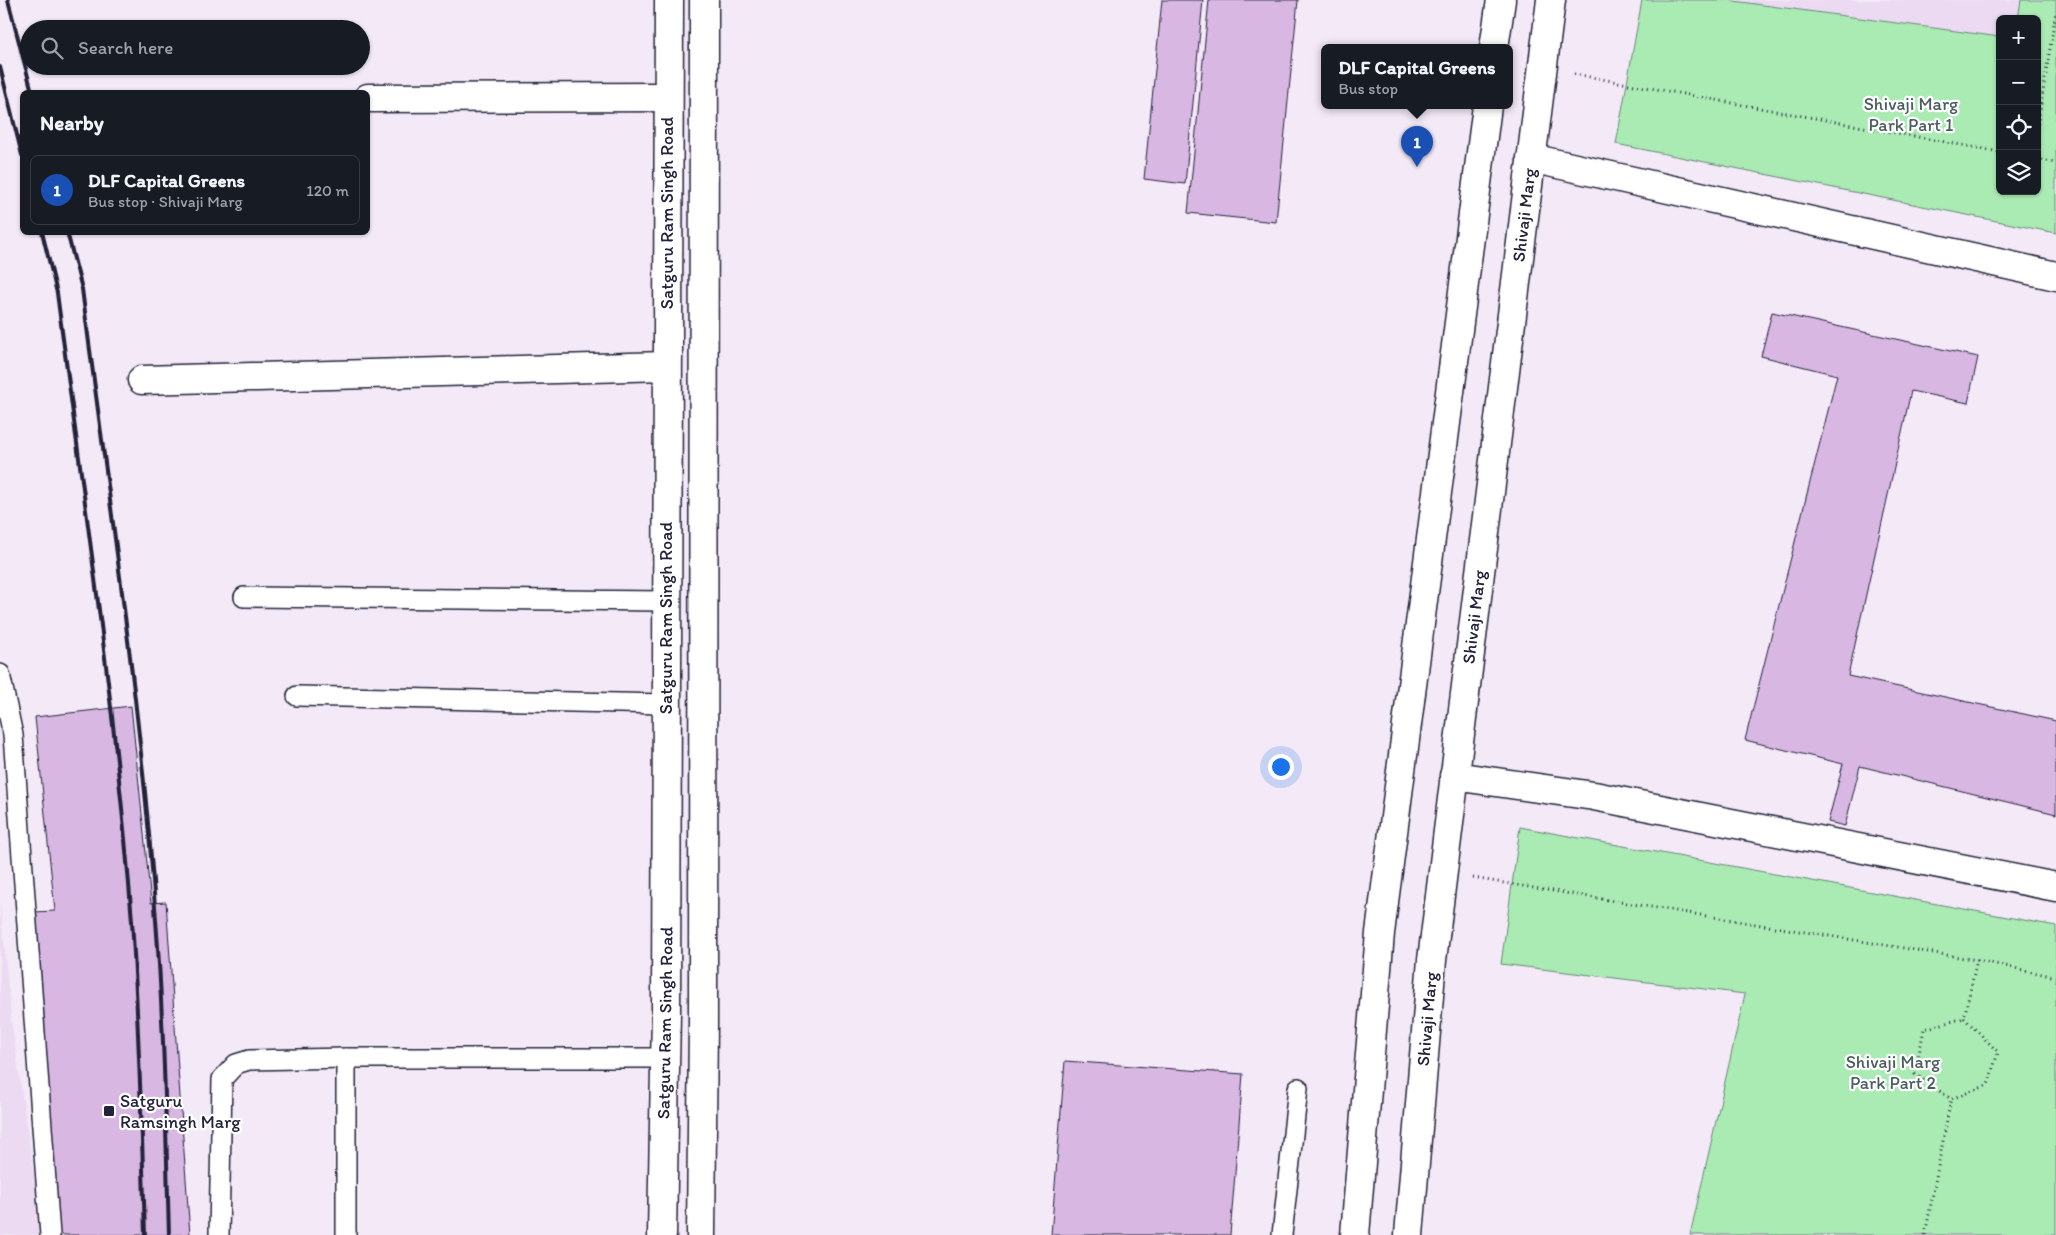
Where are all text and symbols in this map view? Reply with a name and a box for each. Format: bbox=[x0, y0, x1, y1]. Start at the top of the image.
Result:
map controls bbox=[1996, 15, 2041, 195]
button: + bbox=[1996, 15, 2041, 60]
search box bbox=[20, 20, 370, 75]
icon: search bbox=[38, 34, 66, 62]
text: Search here bbox=[78, 36, 173, 59]
popup bbox=[1321, 44, 1513, 109]
text: DLF Capital Greens bbox=[1338, 56, 1496, 79]
button: − bbox=[1996, 60, 2041, 105]
text: Bus stop bbox=[1338, 79, 1398, 98]
park label: Shivaji Marg Park Part 1 bbox=[1864, 93, 1959, 136]
button: locate bbox=[1996, 105, 2041, 150]
text: Nearby bbox=[40, 110, 104, 135]
street label: Satguru Ram Singh Road bbox=[656, 116, 678, 309]
pin: 1 bbox=[1401, 126, 1433, 167]
button: layers bbox=[1996, 150, 2041, 195]
street label: Shivaji Marg bbox=[1507, 166, 1541, 263]
text: DLF Capital Greens bbox=[88, 169, 245, 192]
text: 1 bbox=[53, 181, 61, 200]
text: 120 m bbox=[306, 181, 349, 200]
text: Bus stop · Shivaji Marg bbox=[88, 192, 243, 211]
street label: Satguru Ram Singh Road bbox=[655, 521, 677, 714]
street label: Shivaji Marg bbox=[1457, 568, 1491, 665]
your location bbox=[1268, 754, 1294, 780]
street label: Satguru Ram Singh Road bbox=[652, 926, 678, 1119]
street label: Shivaji Marg bbox=[1412, 970, 1442, 1067]
park label: Shivaji Marg Park Part 2 bbox=[1846, 1051, 1941, 1094]
place label: Satguru Ramsingh Marg bbox=[120, 1090, 241, 1133]
marker: Satguru Ramsingh Marg bbox=[102, 1104, 116, 1118]

